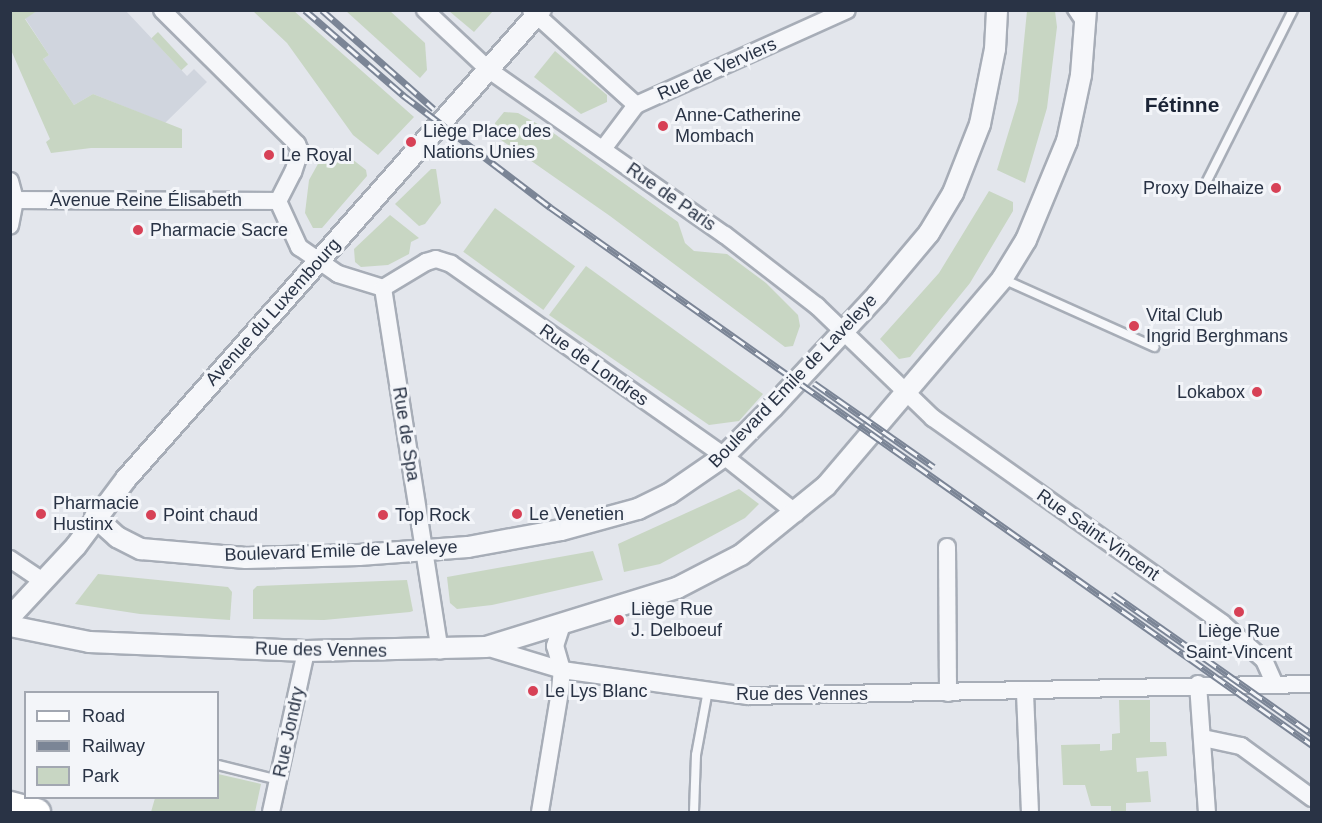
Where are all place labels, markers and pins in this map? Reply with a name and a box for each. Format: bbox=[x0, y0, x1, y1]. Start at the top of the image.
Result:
place label: Anne-Catherine Mombach bbox=[675, 105, 801, 148]
marker: Anne-Catherine Mombach bbox=[656, 119, 670, 133]
place label: Liège Place des Nations Unies bbox=[423, 121, 551, 164]
marker: Liège Place des Nations Unies bbox=[404, 135, 418, 149]
place label: Le Royal bbox=[281, 144, 352, 166]
marker: Le Royal bbox=[262, 148, 276, 162]
place label: Proxy Delhaize bbox=[1143, 177, 1264, 199]
marker: Proxy Delhaize bbox=[1269, 181, 1283, 195]
place label: Pharmacie Sacre bbox=[150, 219, 288, 241]
marker: Pharmacie Sacre bbox=[131, 223, 145, 237]
place label: Vital Club Ingrid Berghmans bbox=[1146, 305, 1288, 348]
marker: Vital Club Ingrid Berghmans bbox=[1127, 319, 1141, 333]
place label: Lokabox bbox=[1177, 381, 1245, 403]
marker: Lokabox bbox=[1250, 385, 1264, 399]
place label: Pharmacie Hustinx bbox=[53, 493, 139, 536]
place label: Le Venetien bbox=[529, 503, 624, 525]
place label: Point chaud bbox=[163, 504, 258, 526]
place label: Top Rock bbox=[395, 504, 470, 526]
marker: Pharmacie Hustinx bbox=[34, 507, 48, 521]
marker: Le Venetien bbox=[510, 507, 524, 521]
marker: Point chaud bbox=[144, 508, 158, 522]
marker: Top Rock bbox=[376, 508, 390, 522]
place label: Liège Rue J. Delboeuf bbox=[631, 599, 722, 642]
marker: Liège Rue Saint-Vincent bbox=[1232, 605, 1246, 619]
marker: Liège Rue J. Delboeuf bbox=[612, 613, 626, 627]
place label: Liège Rue Saint-Vincent bbox=[1186, 621, 1292, 664]
place label: Le Lys Blanc bbox=[545, 680, 647, 702]
marker: Le Lys Blanc bbox=[526, 684, 540, 698]

